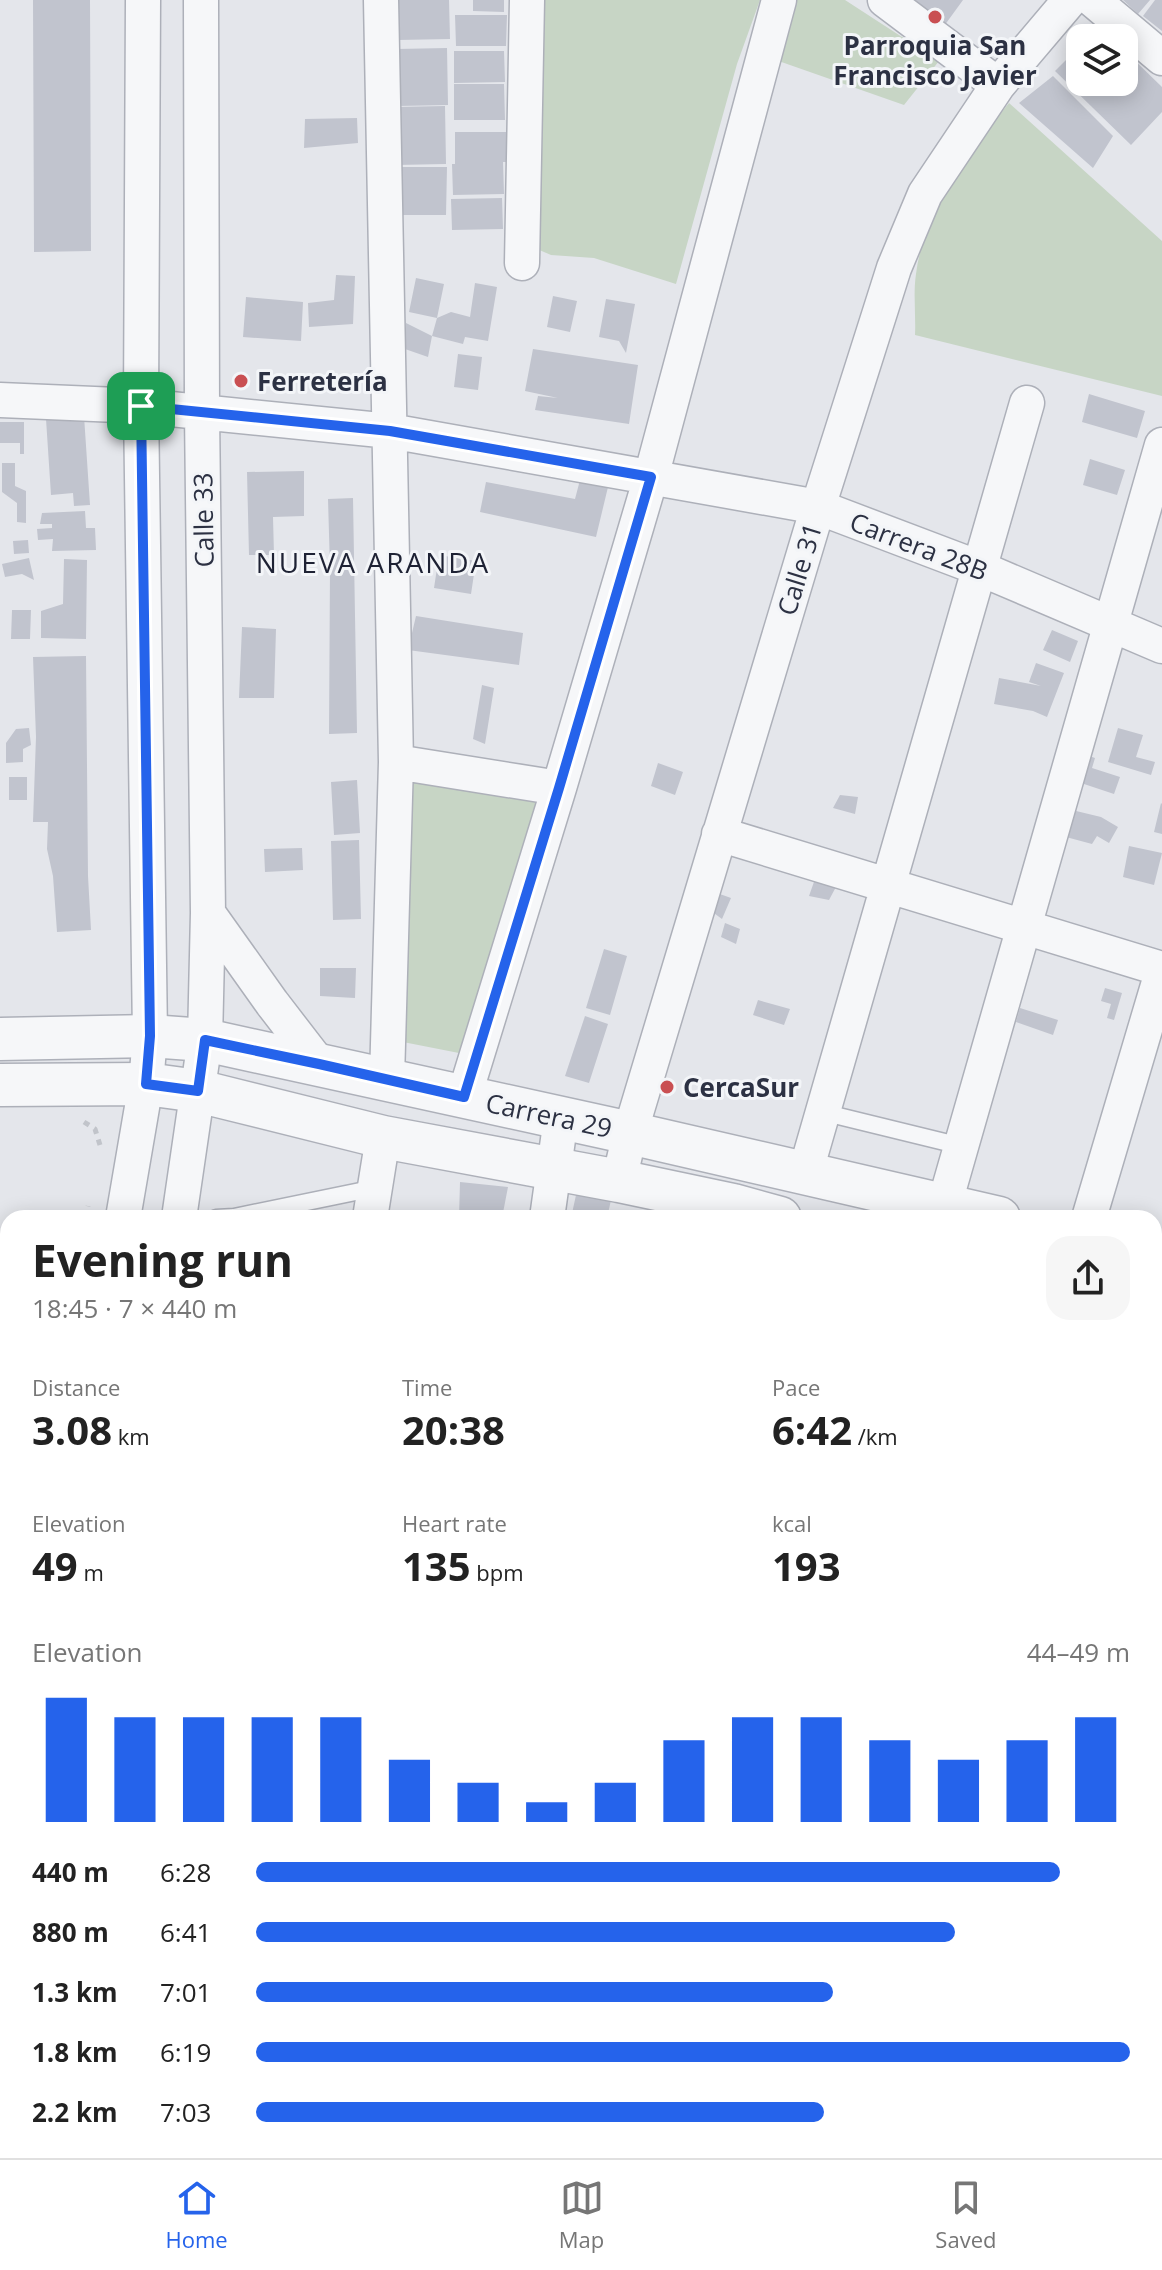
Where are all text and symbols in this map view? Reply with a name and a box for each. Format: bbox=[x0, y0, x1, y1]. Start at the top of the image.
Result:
marker: Parroquia San Francisco Javier bbox=[926, 8, 944, 26]
map controls bbox=[1066, 24, 1138, 96]
button: layers bbox=[1066, 24, 1138, 96]
place label: Parroquia San Francisco Javier bbox=[833, 27, 1037, 93]
place label: Ferretería bbox=[257, 363, 388, 399]
pin bbox=[107, 372, 175, 440]
marker: Ferretería bbox=[232, 372, 250, 390]
icon: arrive bbox=[119, 384, 163, 428]
street label: Calle 33 bbox=[184, 472, 222, 568]
street label: Carrera 28B bbox=[845, 503, 993, 589]
street label: Calle 31 bbox=[768, 518, 830, 620]
district label: NUEVA ARANDA bbox=[256, 543, 490, 581]
place label: CercaSur bbox=[683, 1069, 799, 1105]
marker: CercaSur bbox=[658, 1078, 676, 1096]
street label: Carrera 29 bbox=[483, 1084, 615, 1146]
text: Evening run bbox=[32, 1230, 293, 1290]
button: share bbox=[1046, 1236, 1130, 1320]
text: 18:45 · 7 × 440 m bbox=[32, 1290, 237, 1326]
text: Distance bbox=[32, 1372, 120, 1402]
text: Time bbox=[402, 1372, 452, 1402]
text: Pace bbox=[772, 1372, 820, 1402]
text: 3.08 bbox=[32, 1402, 112, 1457]
text: 20:38 bbox=[402, 1402, 505, 1457]
text: 6:42 bbox=[772, 1402, 852, 1457]
text: km bbox=[112, 1421, 150, 1451]
text: /km bbox=[852, 1421, 898, 1451]
text: Elevation bbox=[32, 1508, 125, 1538]
text: Heart rate bbox=[402, 1508, 507, 1538]
text: kcal bbox=[772, 1508, 812, 1538]
text: 49 bbox=[32, 1538, 78, 1593]
text: 135 bbox=[402, 1538, 471, 1593]
text: 193 bbox=[772, 1538, 841, 1593]
text: m bbox=[78, 1557, 104, 1587]
text: bpm bbox=[471, 1557, 524, 1587]
text: Elevation bbox=[32, 1634, 142, 1670]
text: 44–49 m bbox=[1027, 1634, 1130, 1670]
text: 440 m bbox=[32, 1854, 109, 1890]
text: 6:28 bbox=[160, 1854, 211, 1890]
text: 880 m bbox=[32, 1914, 109, 1950]
text: 6:41 bbox=[160, 1914, 211, 1950]
text: 1.3 km bbox=[32, 1974, 118, 2010]
text: 7:01 bbox=[160, 1974, 211, 2010]
text: 1.8 km bbox=[32, 2034, 118, 2070]
text: 6:19 bbox=[160, 2034, 211, 2070]
text: 2.2 km bbox=[32, 2094, 118, 2130]
text: 7:03 bbox=[160, 2094, 211, 2130]
tab: Home bbox=[166, 2176, 228, 2254]
tab: Map bbox=[559, 2176, 604, 2254]
tab: Saved bbox=[935, 2176, 996, 2254]

